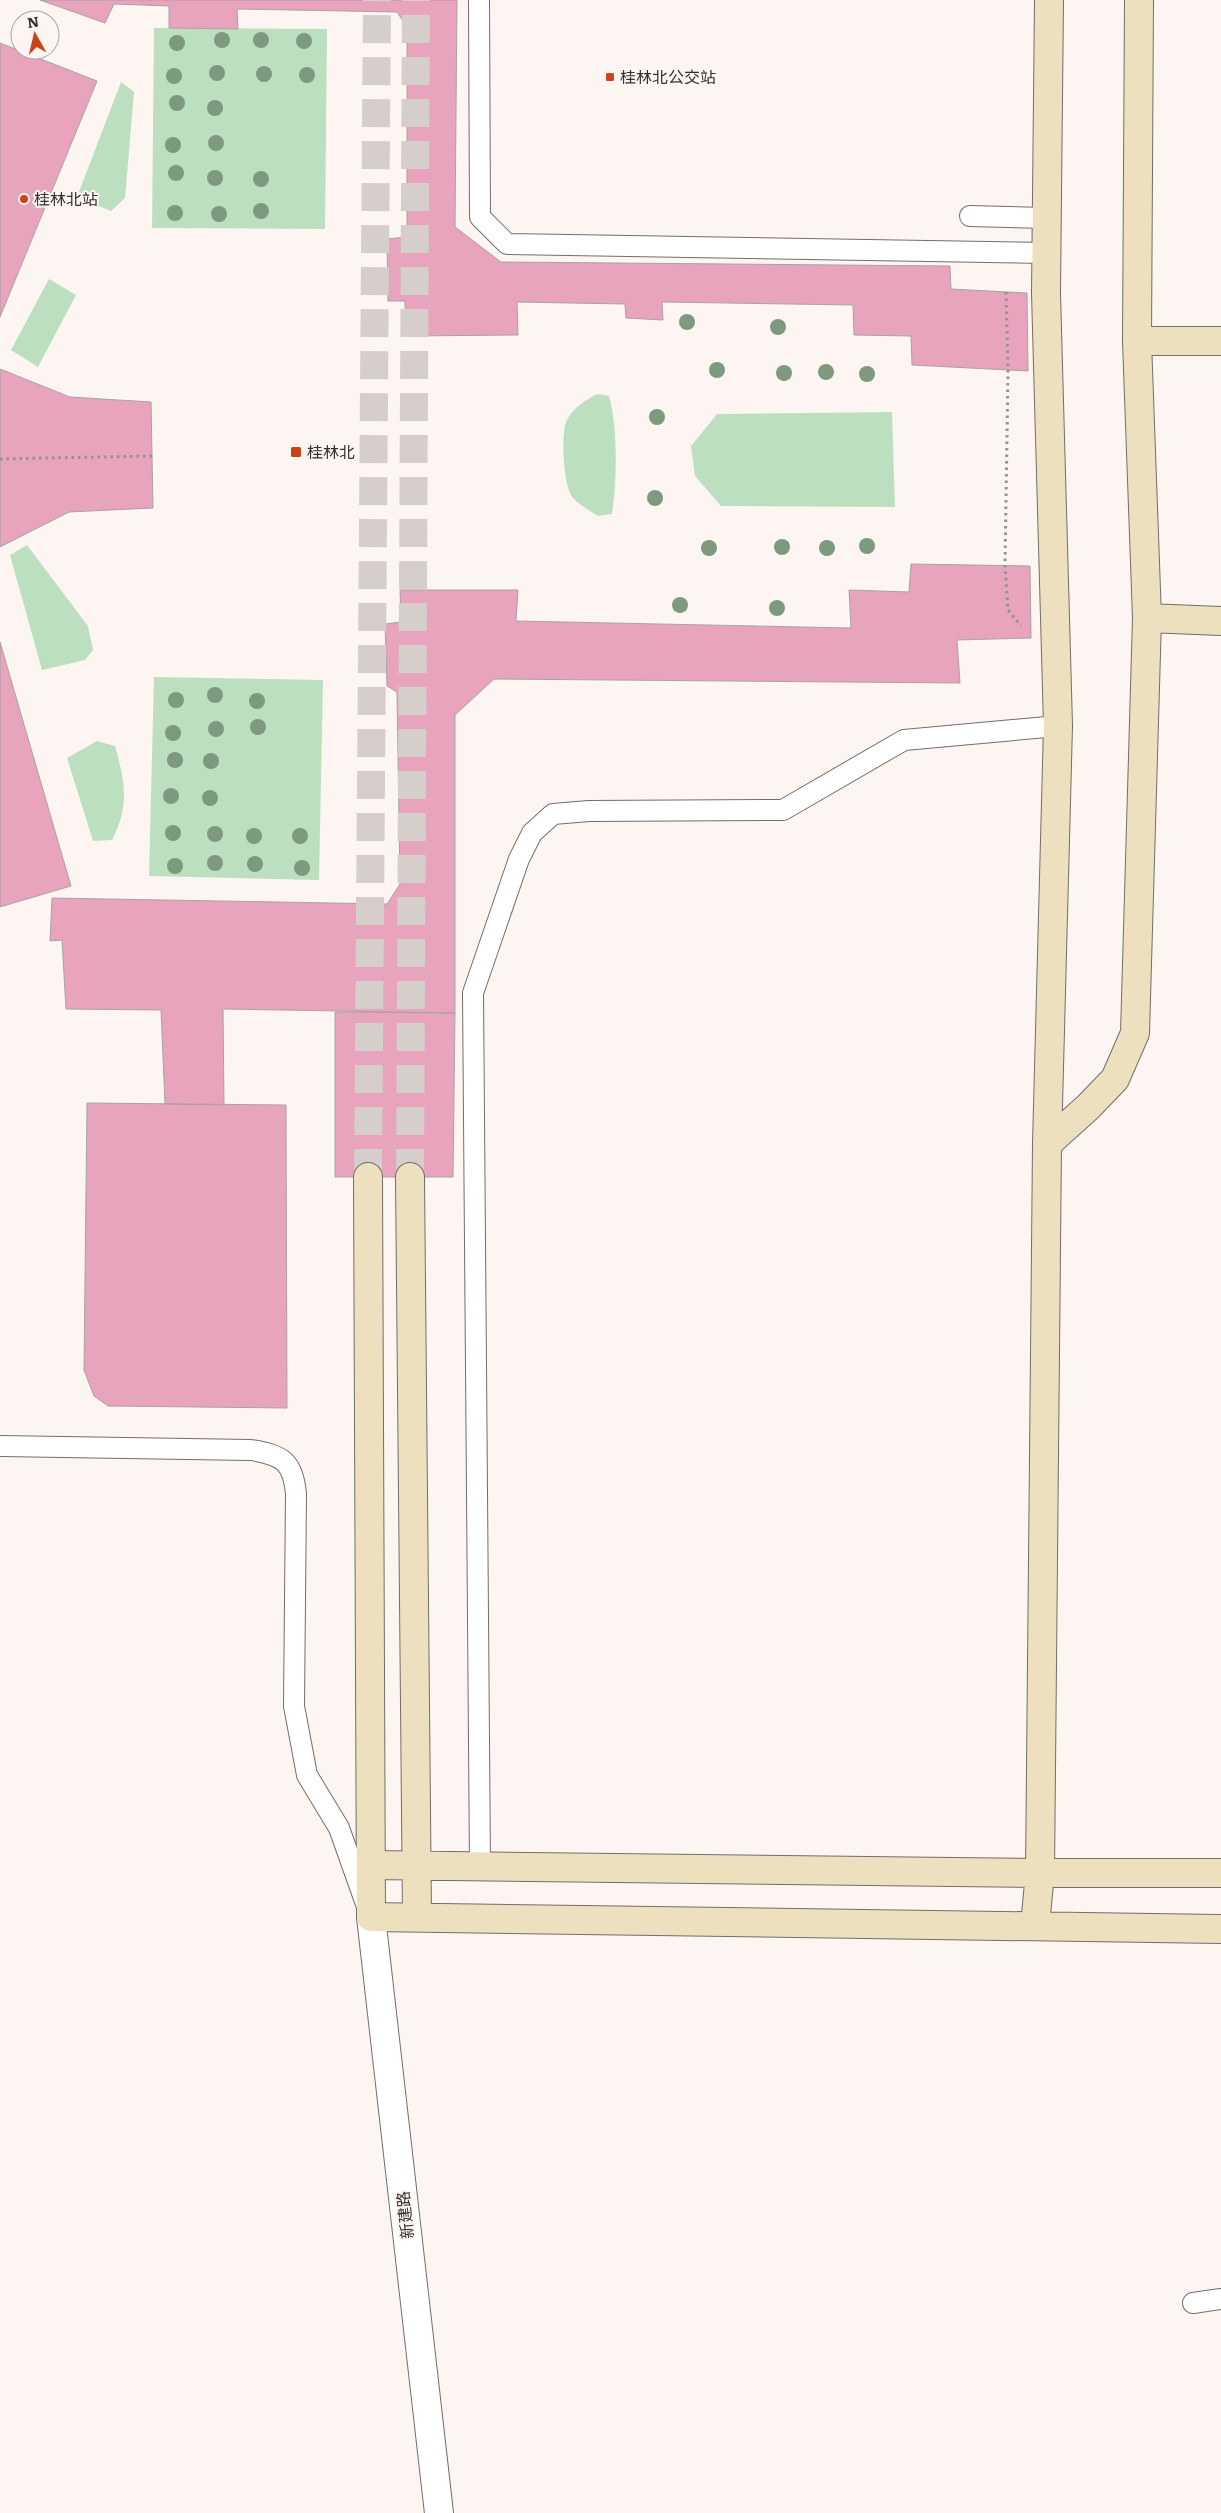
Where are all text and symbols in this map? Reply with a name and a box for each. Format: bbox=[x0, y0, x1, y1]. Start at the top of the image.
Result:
north arrow bbox=[10, 10, 60, 60]
text: N bbox=[26, 10, 41, 32]
place label: 桂林北公交站 bbox=[620, 64, 716, 88]
marker: 桂林北公交站 bbox=[604, 71, 616, 83]
place label: 桂林北站 bbox=[34, 186, 98, 210]
marker: 桂林北站 bbox=[18, 193, 30, 205]
place label: 桂林北 bbox=[307, 439, 355, 463]
marker: 桂林北 bbox=[289, 445, 303, 459]
street label: 新建路 bbox=[390, 2190, 418, 2240]

